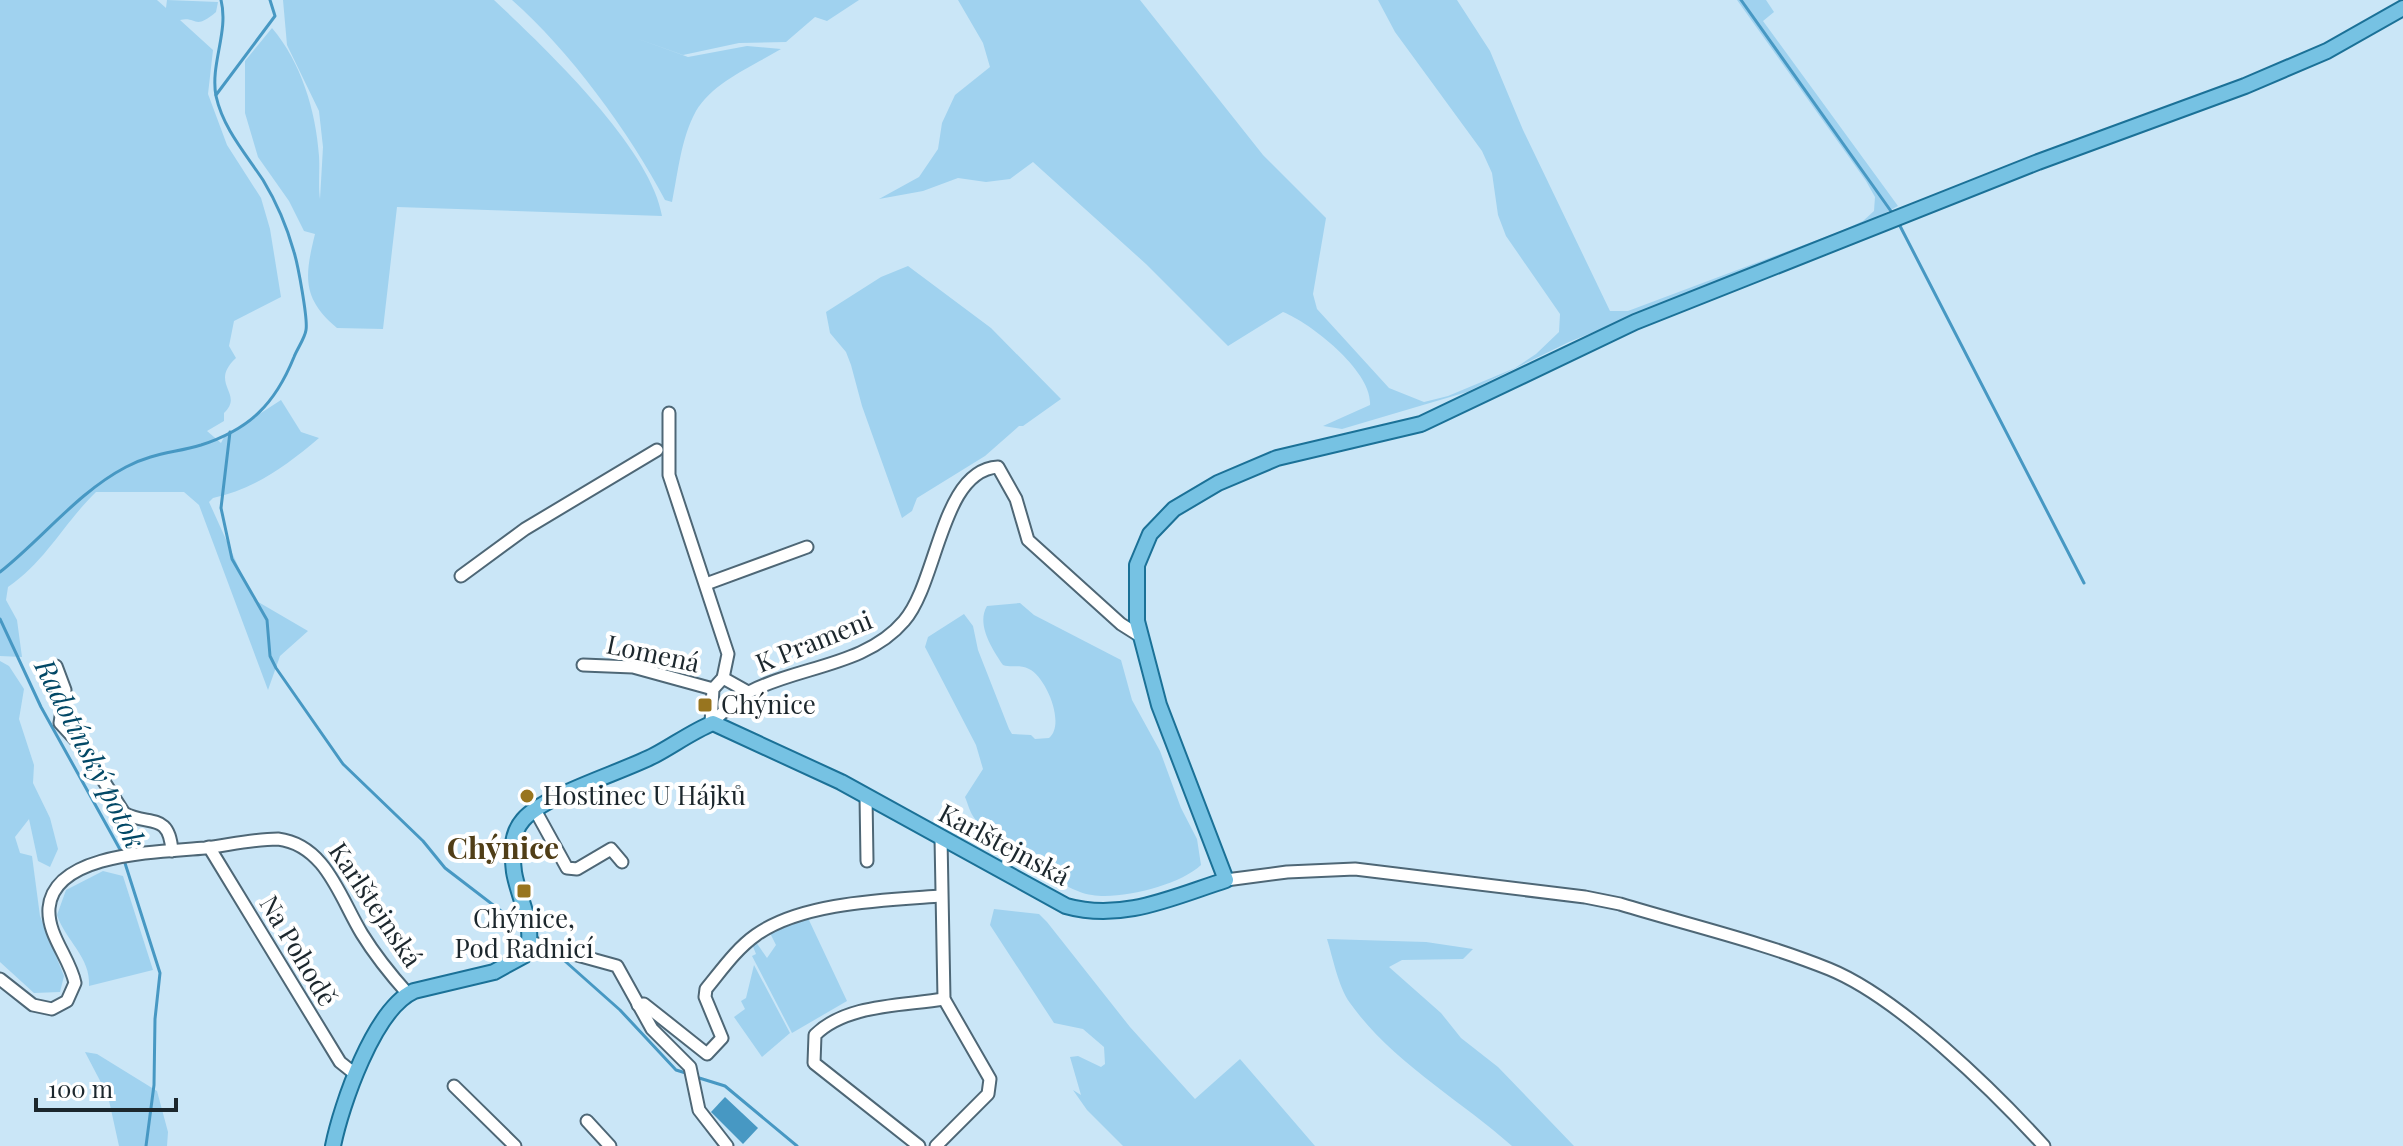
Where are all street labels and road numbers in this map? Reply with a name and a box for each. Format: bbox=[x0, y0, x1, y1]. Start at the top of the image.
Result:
street label: K Prameni bbox=[750, 601, 877, 680]
street label: Lomená bbox=[604, 626, 703, 679]
street label: Karlštejnská bbox=[933, 795, 1076, 893]
street label: Karlštejnská bbox=[322, 835, 431, 973]
street label: Na Pohodě bbox=[252, 888, 346, 1012]

